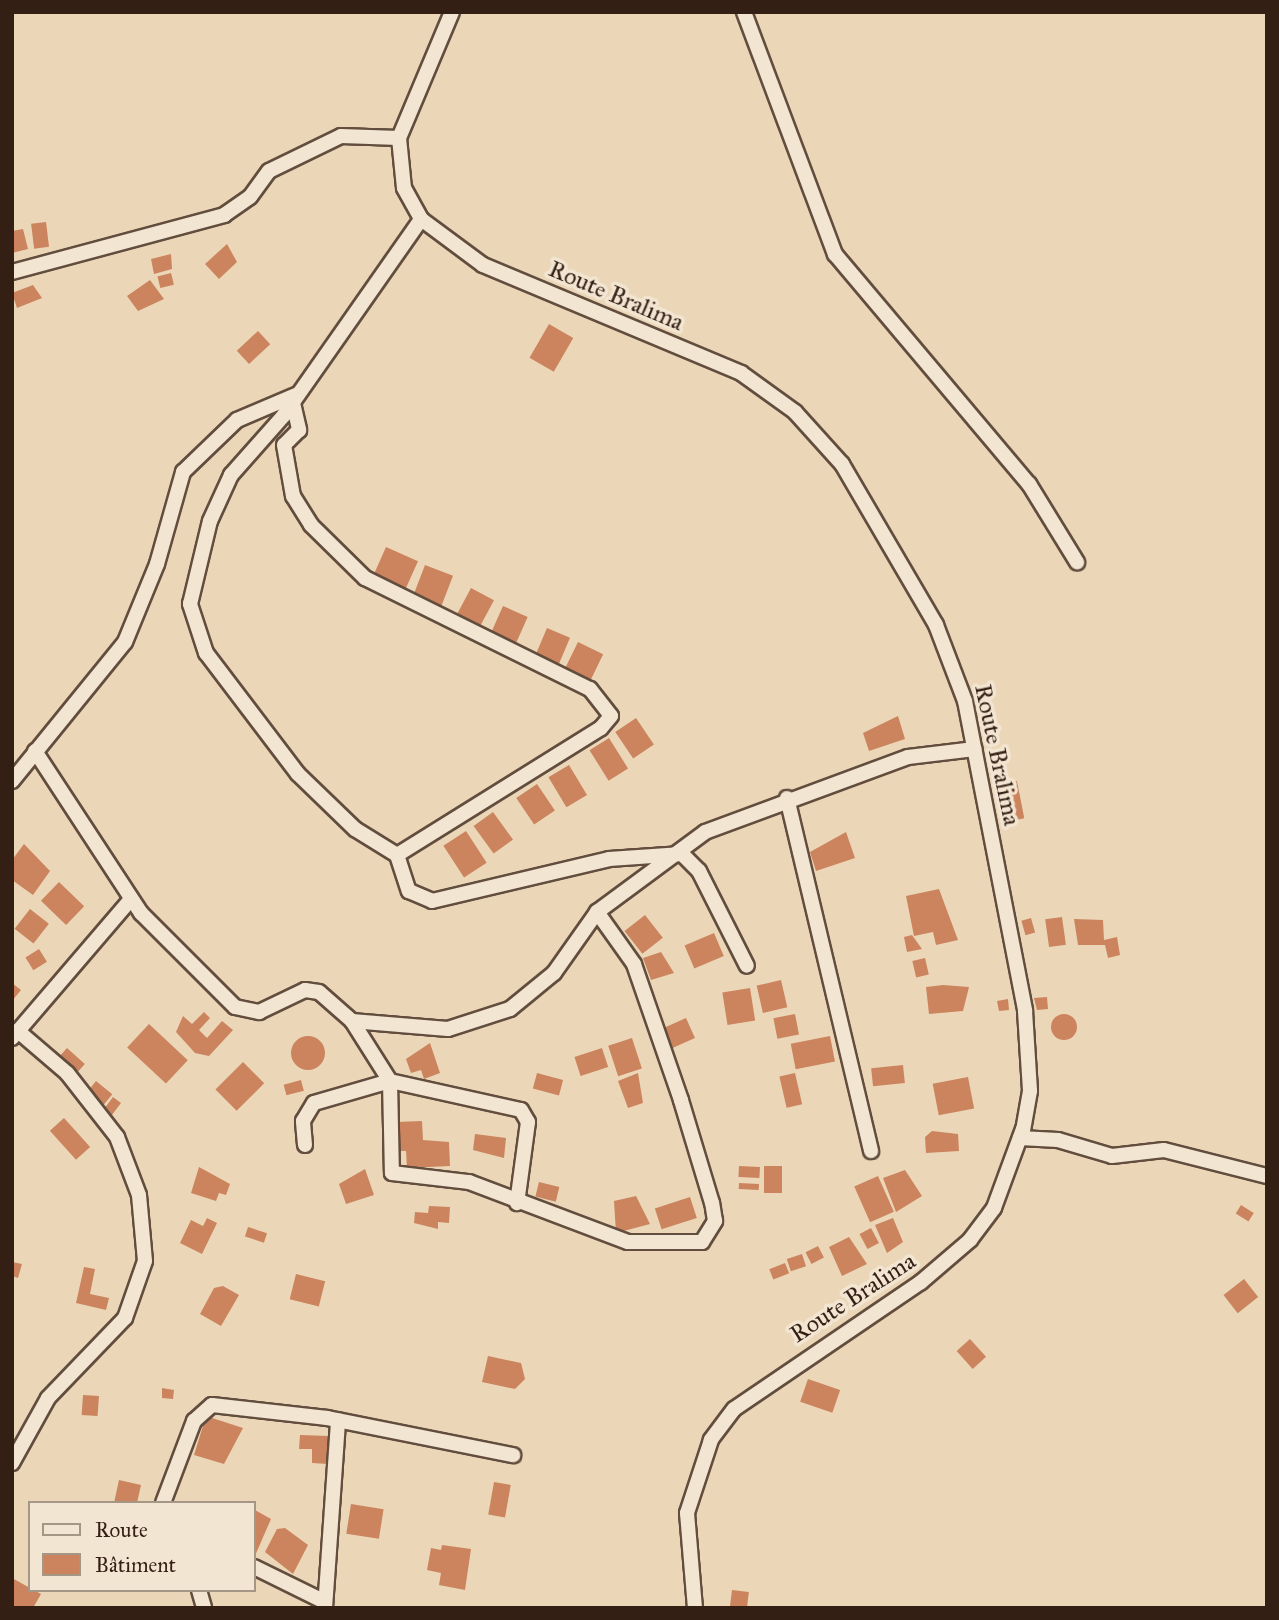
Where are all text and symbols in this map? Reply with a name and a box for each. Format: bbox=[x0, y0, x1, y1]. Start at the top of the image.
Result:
street label: Route Bralima bbox=[544, 255, 688, 337]
street label: Route Bralima bbox=[968, 682, 1026, 828]
street label: Route Bralima bbox=[785, 1247, 921, 1349]
legend bbox=[28, 1501, 256, 1592]
text: Route bbox=[95, 1517, 148, 1543]
text: Bâtiment bbox=[95, 1552, 176, 1578]

